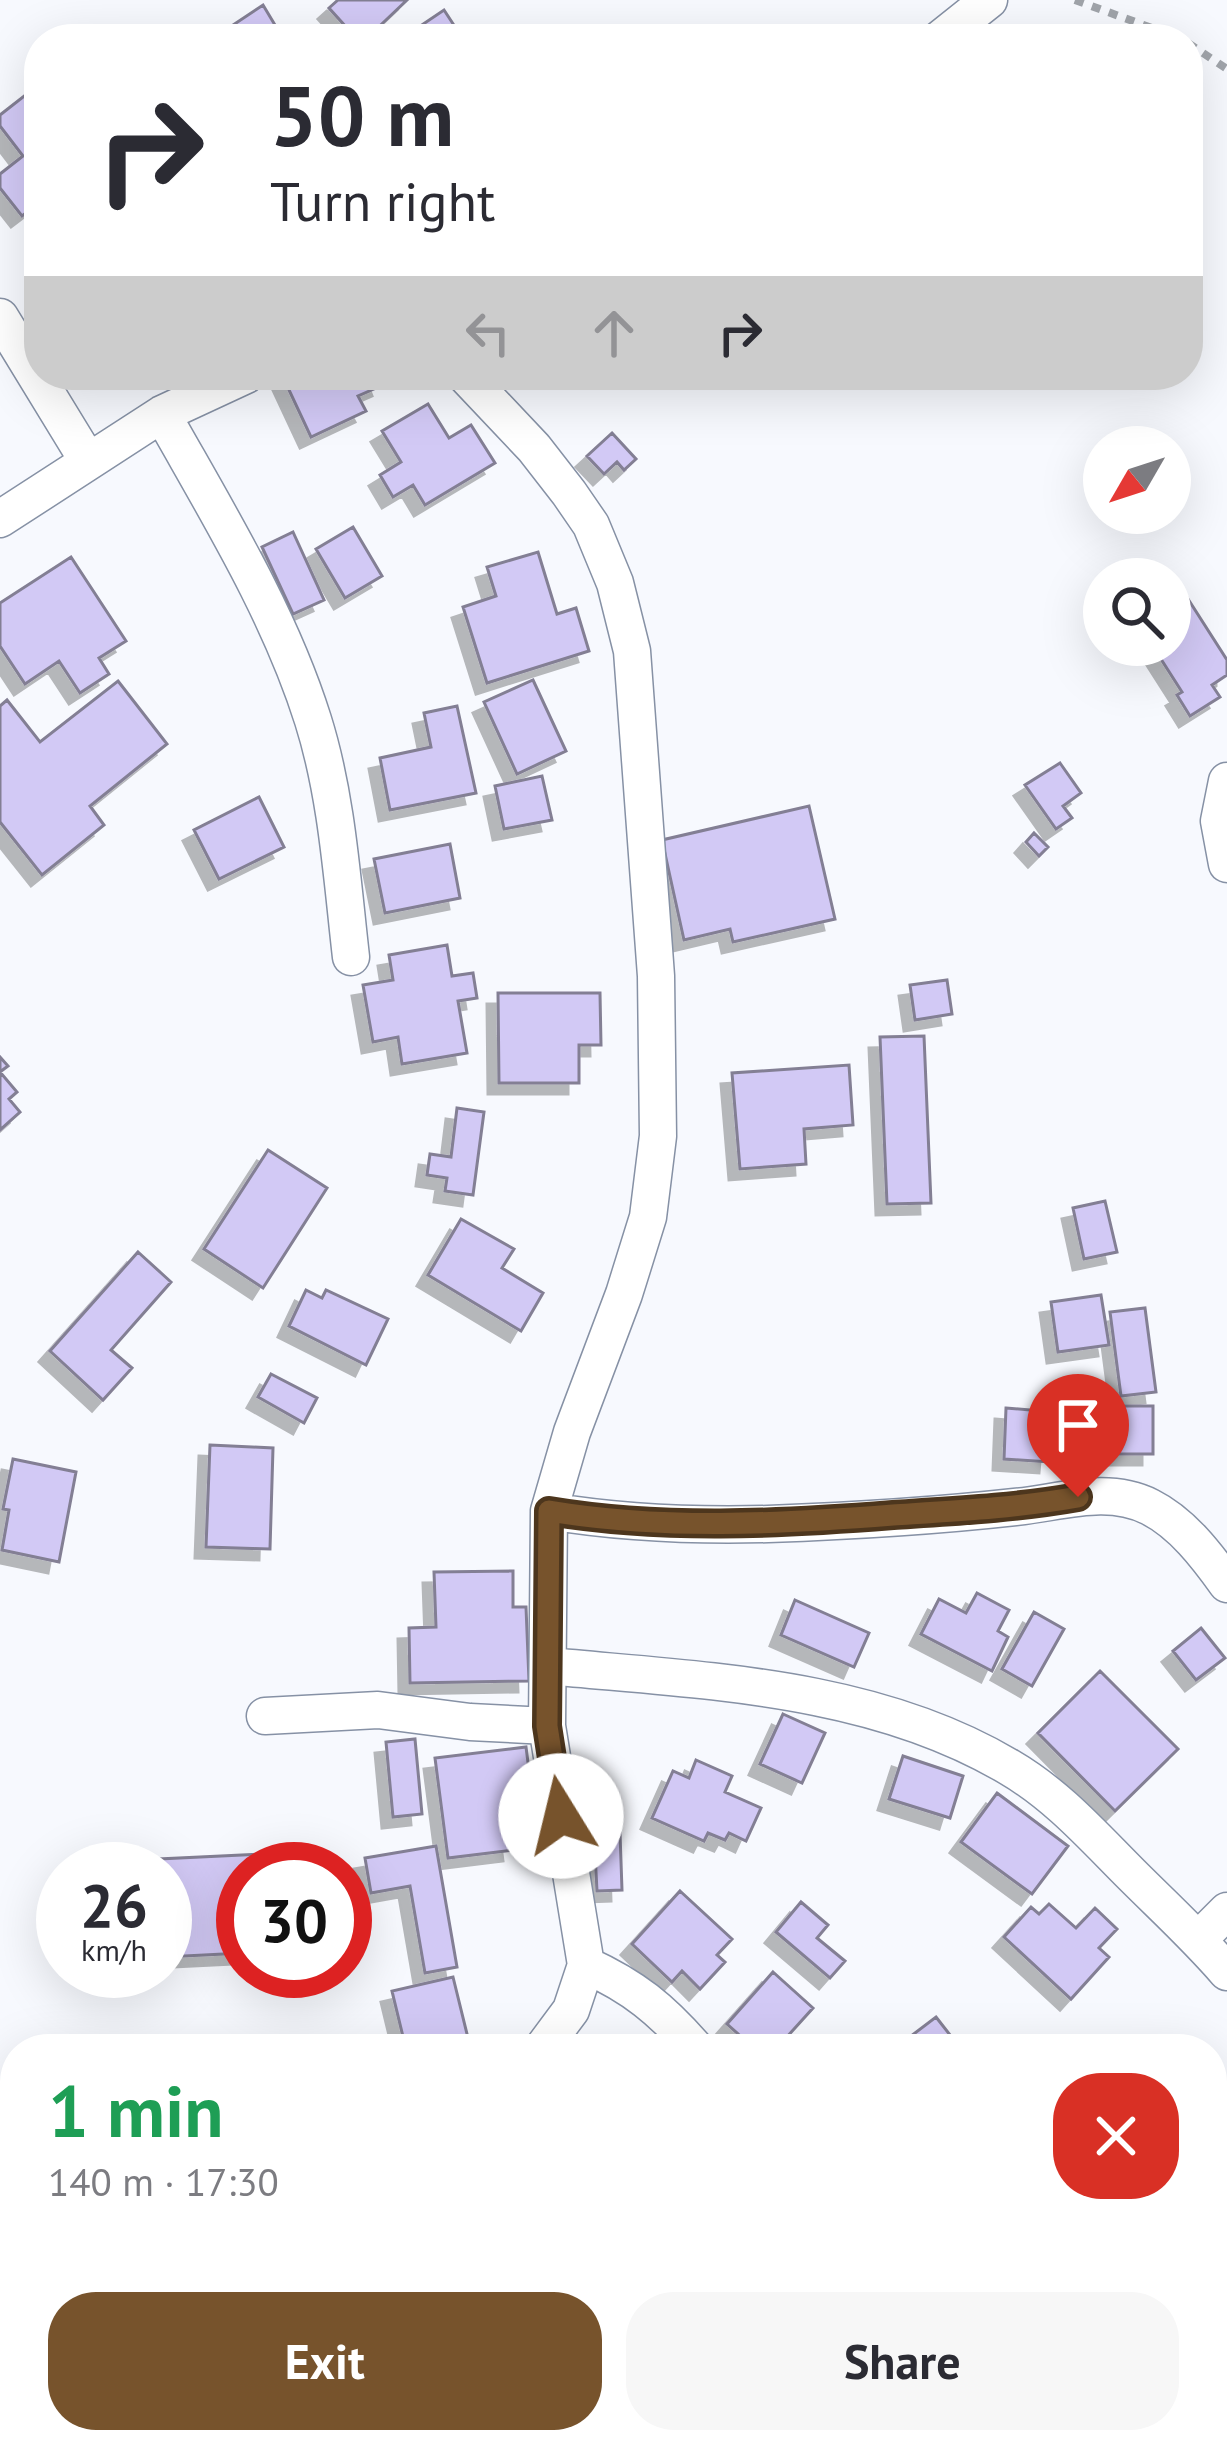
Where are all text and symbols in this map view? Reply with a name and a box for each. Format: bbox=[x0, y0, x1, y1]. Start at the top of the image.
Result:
text: 50 m bbox=[270, 60, 454, 169]
icon: right bbox=[72, 72, 228, 228]
text: Turn right bbox=[270, 166, 495, 236]
icon: left bbox=[455, 300, 521, 366]
icon: ahead bbox=[581, 300, 647, 366]
icon: right bbox=[707, 300, 773, 366]
north arrow bbox=[1083, 426, 1191, 534]
map controls bbox=[1083, 426, 1191, 666]
button: search bbox=[1083, 558, 1191, 666]
pin bbox=[1027, 1374, 1129, 1497]
icon: arrive bbox=[1045, 1392, 1111, 1458]
position arrow bbox=[498, 1753, 624, 1879]
speed limit sign: 30 bbox=[216, 1842, 372, 1998]
text: 26 bbox=[80, 1866, 148, 1944]
text: km/h bbox=[81, 1930, 147, 1969]
text: 1 min bbox=[48, 2064, 224, 2157]
button: close bbox=[1053, 2073, 1179, 2199]
text: 140 m · 17:30 bbox=[48, 2156, 279, 2207]
button: Exit bbox=[48, 2292, 602, 2430]
button: Share bbox=[626, 2292, 1179, 2430]

